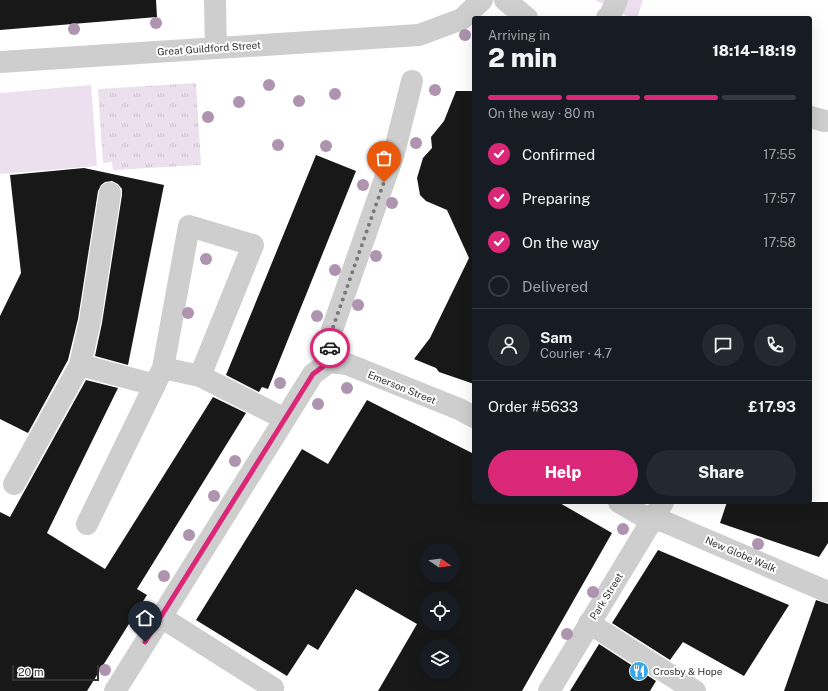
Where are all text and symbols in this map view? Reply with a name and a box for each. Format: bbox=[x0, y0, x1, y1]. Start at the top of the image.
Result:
text: Arriving in bbox=[488, 28, 550, 43]
street label: Great Guildford Street bbox=[157, 38, 261, 58]
text: 2 min bbox=[488, 42, 557, 73]
text: 18:14–18:19 bbox=[712, 42, 796, 59]
text: On the way · 80 m bbox=[488, 106, 595, 121]
pin bbox=[367, 141, 401, 182]
icon: check bbox=[488, 143, 510, 165]
text: Confirmed bbox=[522, 146, 595, 163]
icon: bag bbox=[373, 147, 395, 169]
text: 17:55 bbox=[763, 147, 796, 162]
icon: check bbox=[488, 187, 510, 209]
text: Preparing bbox=[522, 190, 591, 207]
text: 17:57 bbox=[764, 191, 796, 206]
icon: check bbox=[488, 231, 510, 253]
text: On the way bbox=[522, 234, 599, 251]
text: 17:58 bbox=[763, 235, 796, 250]
text: Delivered bbox=[522, 278, 588, 295]
button: person bbox=[488, 324, 530, 366]
button: chat bbox=[702, 324, 744, 366]
button: phone bbox=[754, 324, 796, 366]
courier bbox=[310, 328, 350, 368]
text: Sam bbox=[540, 329, 572, 346]
icon: car bbox=[319, 337, 341, 359]
text: Courier · 4.7 bbox=[540, 346, 612, 361]
street label: Emerson Street bbox=[366, 368, 438, 406]
text: Order #5633 bbox=[488, 398, 578, 415]
text: £17.93 bbox=[748, 398, 796, 415]
button: Help bbox=[488, 450, 638, 496]
button: Share bbox=[646, 450, 796, 496]
street label: New Globe Walk bbox=[704, 534, 779, 575]
north arrow bbox=[420, 543, 460, 583]
map controls bbox=[420, 543, 460, 679]
street label: Park Street bbox=[587, 570, 625, 622]
button: locate bbox=[420, 591, 460, 631]
pin bbox=[128, 601, 162, 642]
icon: home bbox=[134, 607, 156, 629]
button: layers bbox=[420, 639, 460, 679]
restaurant icon: Crosby & Hope bbox=[628, 660, 650, 682]
scale bar bbox=[12, 663, 99, 682]
place label: Crosby & Hope bbox=[653, 665, 723, 677]
text: 20 m bbox=[18, 666, 43, 678]

